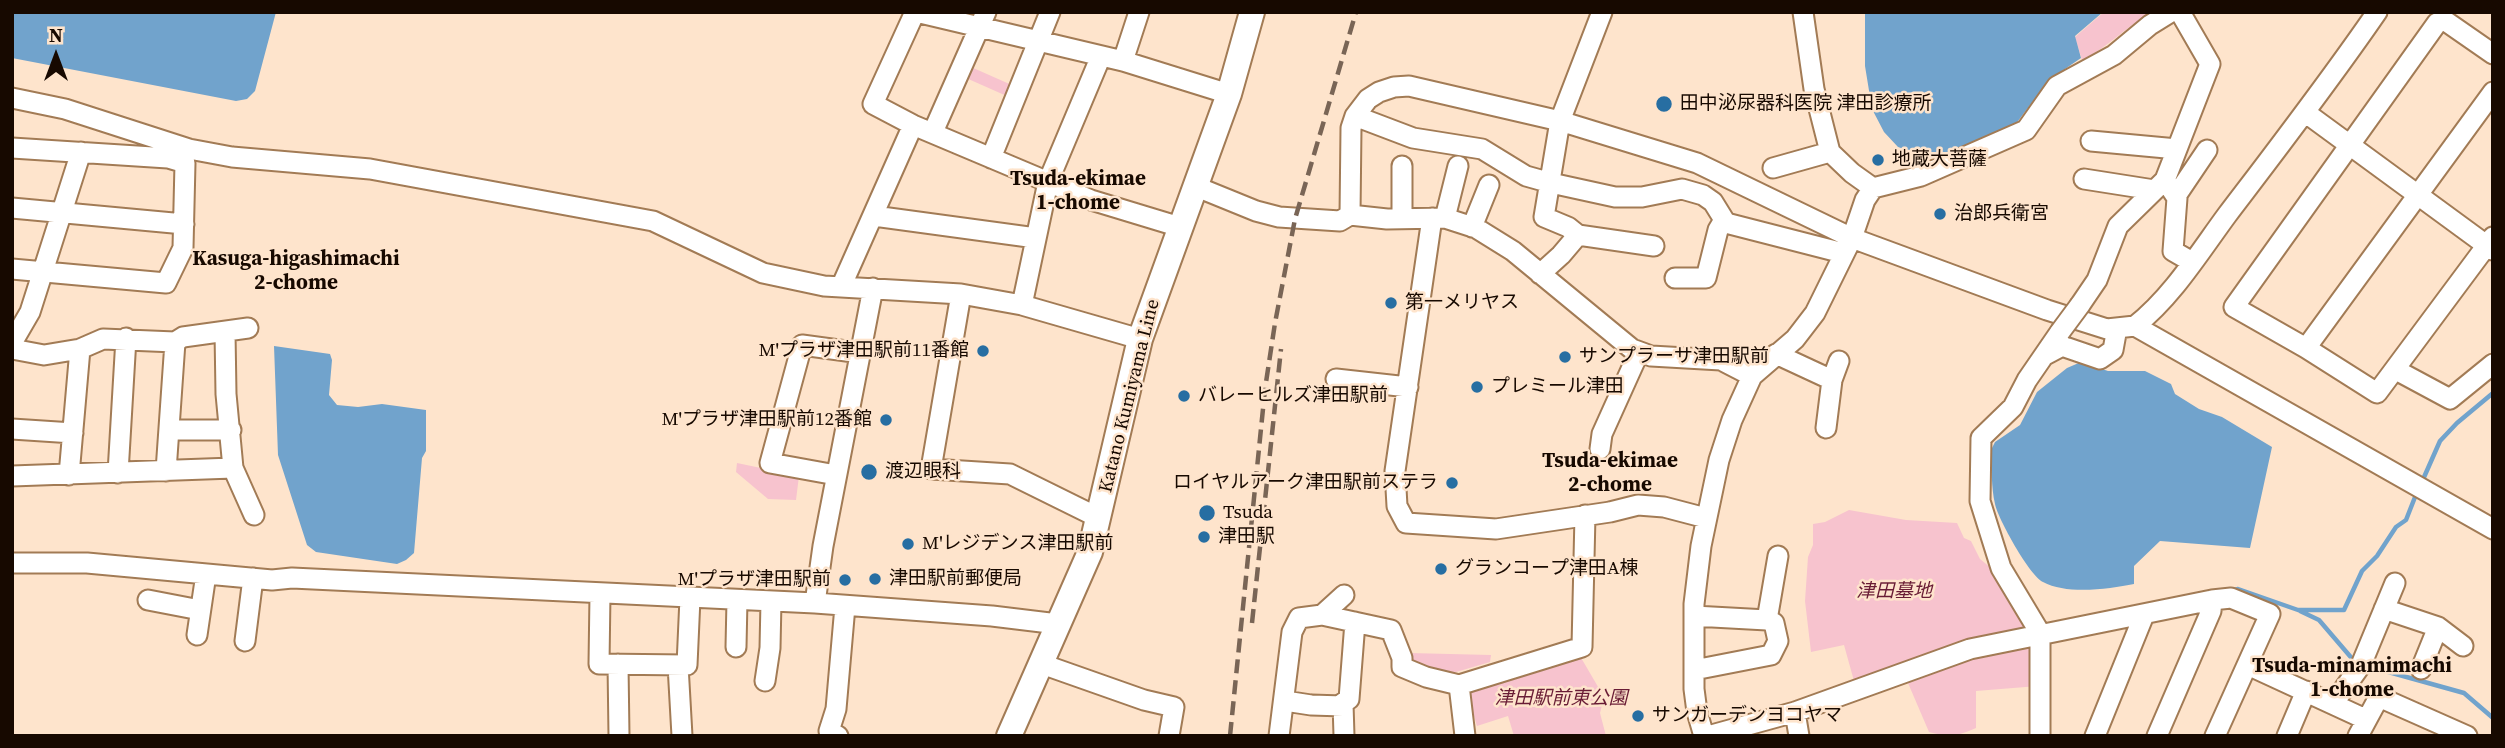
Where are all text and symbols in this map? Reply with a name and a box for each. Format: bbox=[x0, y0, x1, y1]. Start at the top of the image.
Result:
north arrow bbox=[21, 21, 91, 91]
text: N bbox=[49, 22, 63, 48]
place label: 田中泌尿器科医院 津田診療所 bbox=[1680, 93, 1931, 115]
marker: 田中泌尿器科医院 津田診療所 bbox=[1654, 94, 1674, 114]
place label: 地蔵大菩薩 bbox=[1892, 149, 1987, 171]
marker: 地蔵大菩薩 bbox=[1870, 152, 1886, 168]
district label: Tsuda-ekimae 1-chome bbox=[1010, 167, 1146, 217]
place label: 治郎兵衛宮 bbox=[1954, 203, 2049, 225]
marker: 治郎兵衛宮 bbox=[1932, 206, 1948, 222]
district label: Kasuga-higashimachi 2-chome bbox=[192, 247, 400, 297]
place label: 第一メリヤス bbox=[1405, 292, 1519, 314]
marker: 第一メリヤス bbox=[1383, 295, 1399, 311]
street label: Katano Kumiyama Line bbox=[1095, 297, 1165, 495]
place label: M'プラザ津田駅前11番館 bbox=[758, 340, 969, 362]
marker: M'プラザ津田駅前11番館 bbox=[975, 343, 991, 359]
place label: サンプラーサ津田駅前 bbox=[1579, 346, 1769, 368]
marker: サンプラーサ津田駅前 bbox=[1557, 349, 1573, 365]
place label: プレミール津田 bbox=[1491, 376, 1624, 398]
marker: プレミール津田 bbox=[1469, 379, 1485, 395]
place label: バレーヒルズ津田駅前 bbox=[1198, 385, 1388, 407]
marker: バレーヒルズ津田駅前 bbox=[1176, 388, 1192, 404]
place label: M'プラザ津田駅前12番館 bbox=[661, 409, 872, 431]
marker: M'プラザ津田駅前12番館 bbox=[878, 412, 894, 428]
district label: Tsuda-ekimae 2-chome bbox=[1542, 449, 1678, 499]
place label: 渡辺眼科 bbox=[885, 461, 961, 483]
marker: 渡辺眼科 bbox=[859, 462, 879, 482]
place label: ロイヤルアーク津田駅前ステラ bbox=[1173, 472, 1438, 494]
marker: ロイヤルアーク津田駅前ステラ bbox=[1444, 475, 1460, 491]
place label: Tsuda bbox=[1223, 502, 1273, 524]
marker: Tsuda bbox=[1197, 503, 1217, 523]
place label: 津田駅 bbox=[1218, 526, 1275, 548]
marker: 津田駅 bbox=[1196, 529, 1212, 545]
place label: M'レジデンス津田駅前 bbox=[922, 533, 1114, 555]
marker: M'レジデンス津田駅前 bbox=[900, 536, 916, 552]
place label: グランコープ津田A棟 bbox=[1455, 558, 1639, 580]
marker: グランコープ津田A棟 bbox=[1433, 561, 1449, 577]
place label: 津田駅前郵便局 bbox=[889, 568, 1022, 590]
place label: M'プラザ津田駅前 bbox=[677, 569, 831, 591]
marker: 津田駅前郵便局 bbox=[867, 571, 883, 587]
marker: M'プラザ津田駅前 bbox=[837, 572, 853, 588]
park label: 津田墓地 bbox=[1856, 581, 1932, 603]
district label: Tsuda-minamimachi 1-chome bbox=[2252, 654, 2452, 704]
park label: 津田駅前東公園 bbox=[1495, 688, 1627, 710]
place label: サンガーデンヨコヤマ bbox=[1652, 705, 1842, 727]
marker: サンガーデンヨコヤマ bbox=[1630, 708, 1646, 724]

